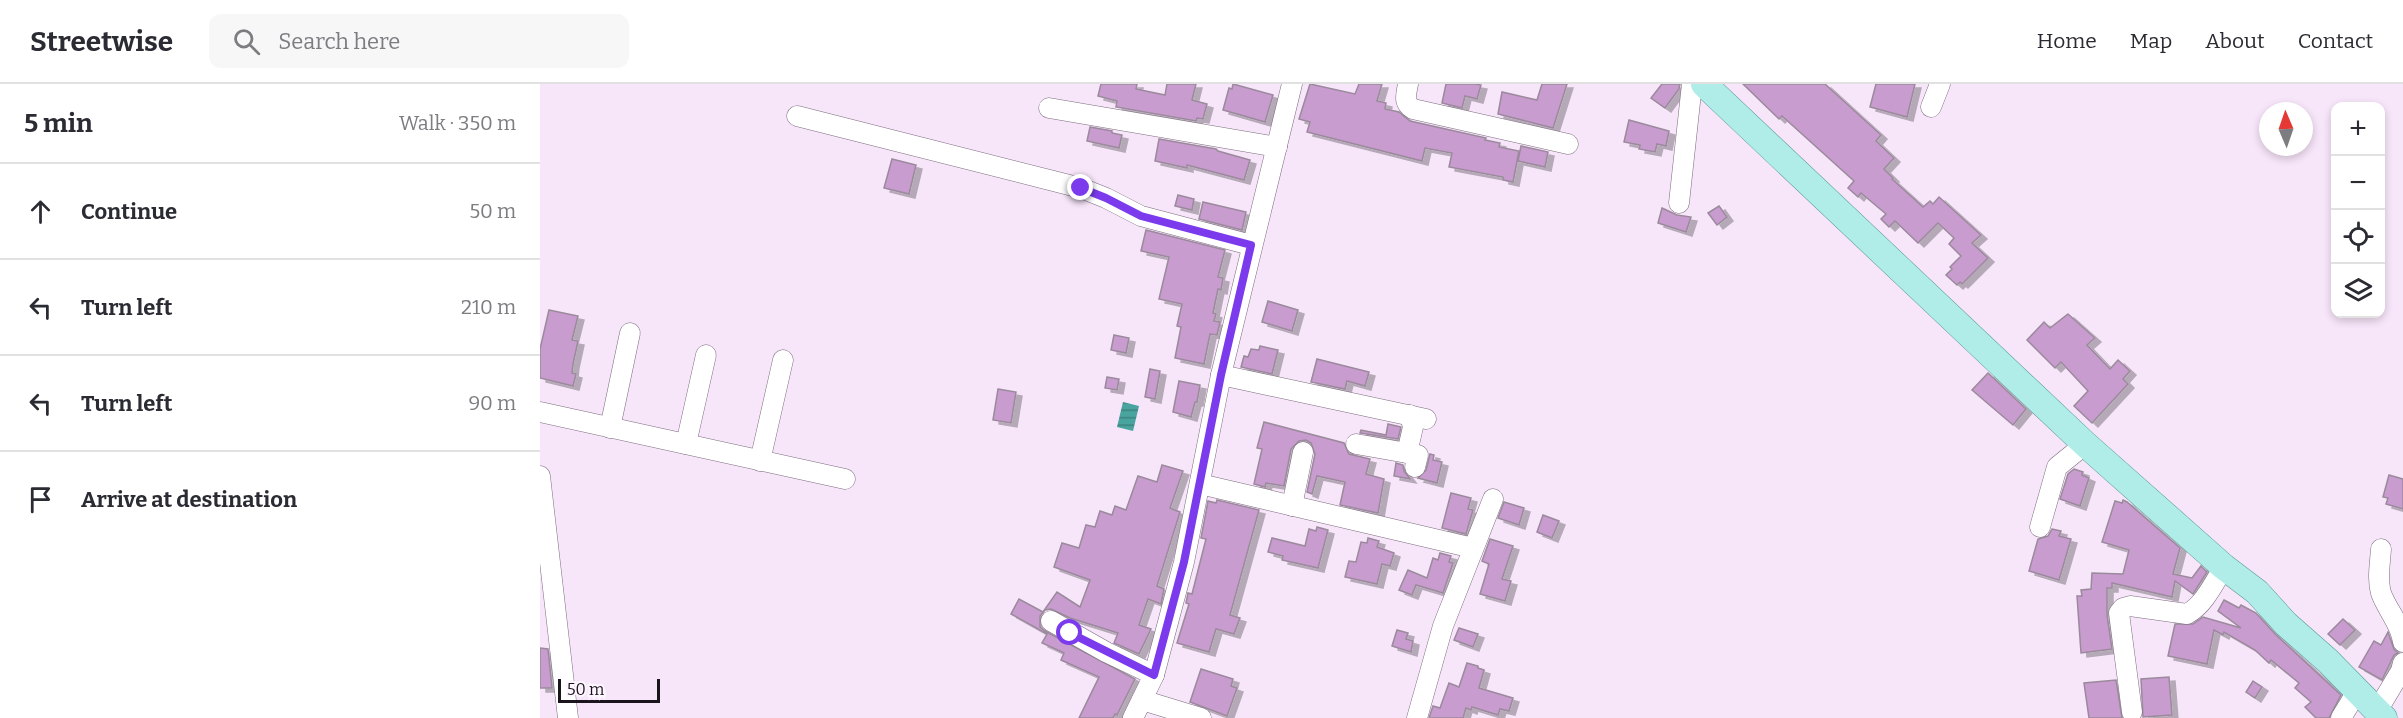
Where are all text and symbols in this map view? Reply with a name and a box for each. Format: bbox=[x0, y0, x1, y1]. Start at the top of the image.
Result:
search box bbox=[209, 14, 629, 68]
text: Streetwise bbox=[30, 25, 173, 58]
icon: search bbox=[230, 25, 263, 58]
text: Search here bbox=[278, 28, 400, 55]
text: Home bbox=[2037, 28, 2097, 54]
text: Map bbox=[2130, 28, 2172, 54]
text: About bbox=[2205, 28, 2265, 54]
text: Contact bbox=[2298, 28, 2373, 54]
north arrow bbox=[2259, 102, 2313, 156]
map controls bbox=[2331, 102, 2385, 318]
button: + bbox=[2331, 102, 2385, 156]
text: 5 min bbox=[24, 108, 93, 139]
text: Walk · 350 m bbox=[399, 111, 516, 135]
button: − bbox=[2331, 156, 2385, 210]
route end bbox=[1067, 174, 1093, 200]
icon: ahead bbox=[24, 195, 57, 228]
text: Continue bbox=[81, 198, 177, 225]
text: 50 m bbox=[469, 199, 516, 223]
button: locate bbox=[2331, 210, 2385, 264]
button: layers bbox=[2331, 264, 2385, 318]
icon: left bbox=[24, 291, 57, 324]
text: Turn left bbox=[81, 294, 173, 321]
text: 210 m bbox=[461, 295, 516, 319]
icon: left bbox=[24, 387, 57, 420]
text: Turn left bbox=[81, 390, 173, 417]
text: 90 m bbox=[468, 391, 516, 415]
icon: arrive bbox=[24, 483, 57, 516]
text: Arrive at destination bbox=[81, 486, 297, 513]
route start bbox=[1056, 619, 1082, 645]
scale bar bbox=[558, 676, 660, 704]
text: 50 m bbox=[567, 680, 604, 699]

